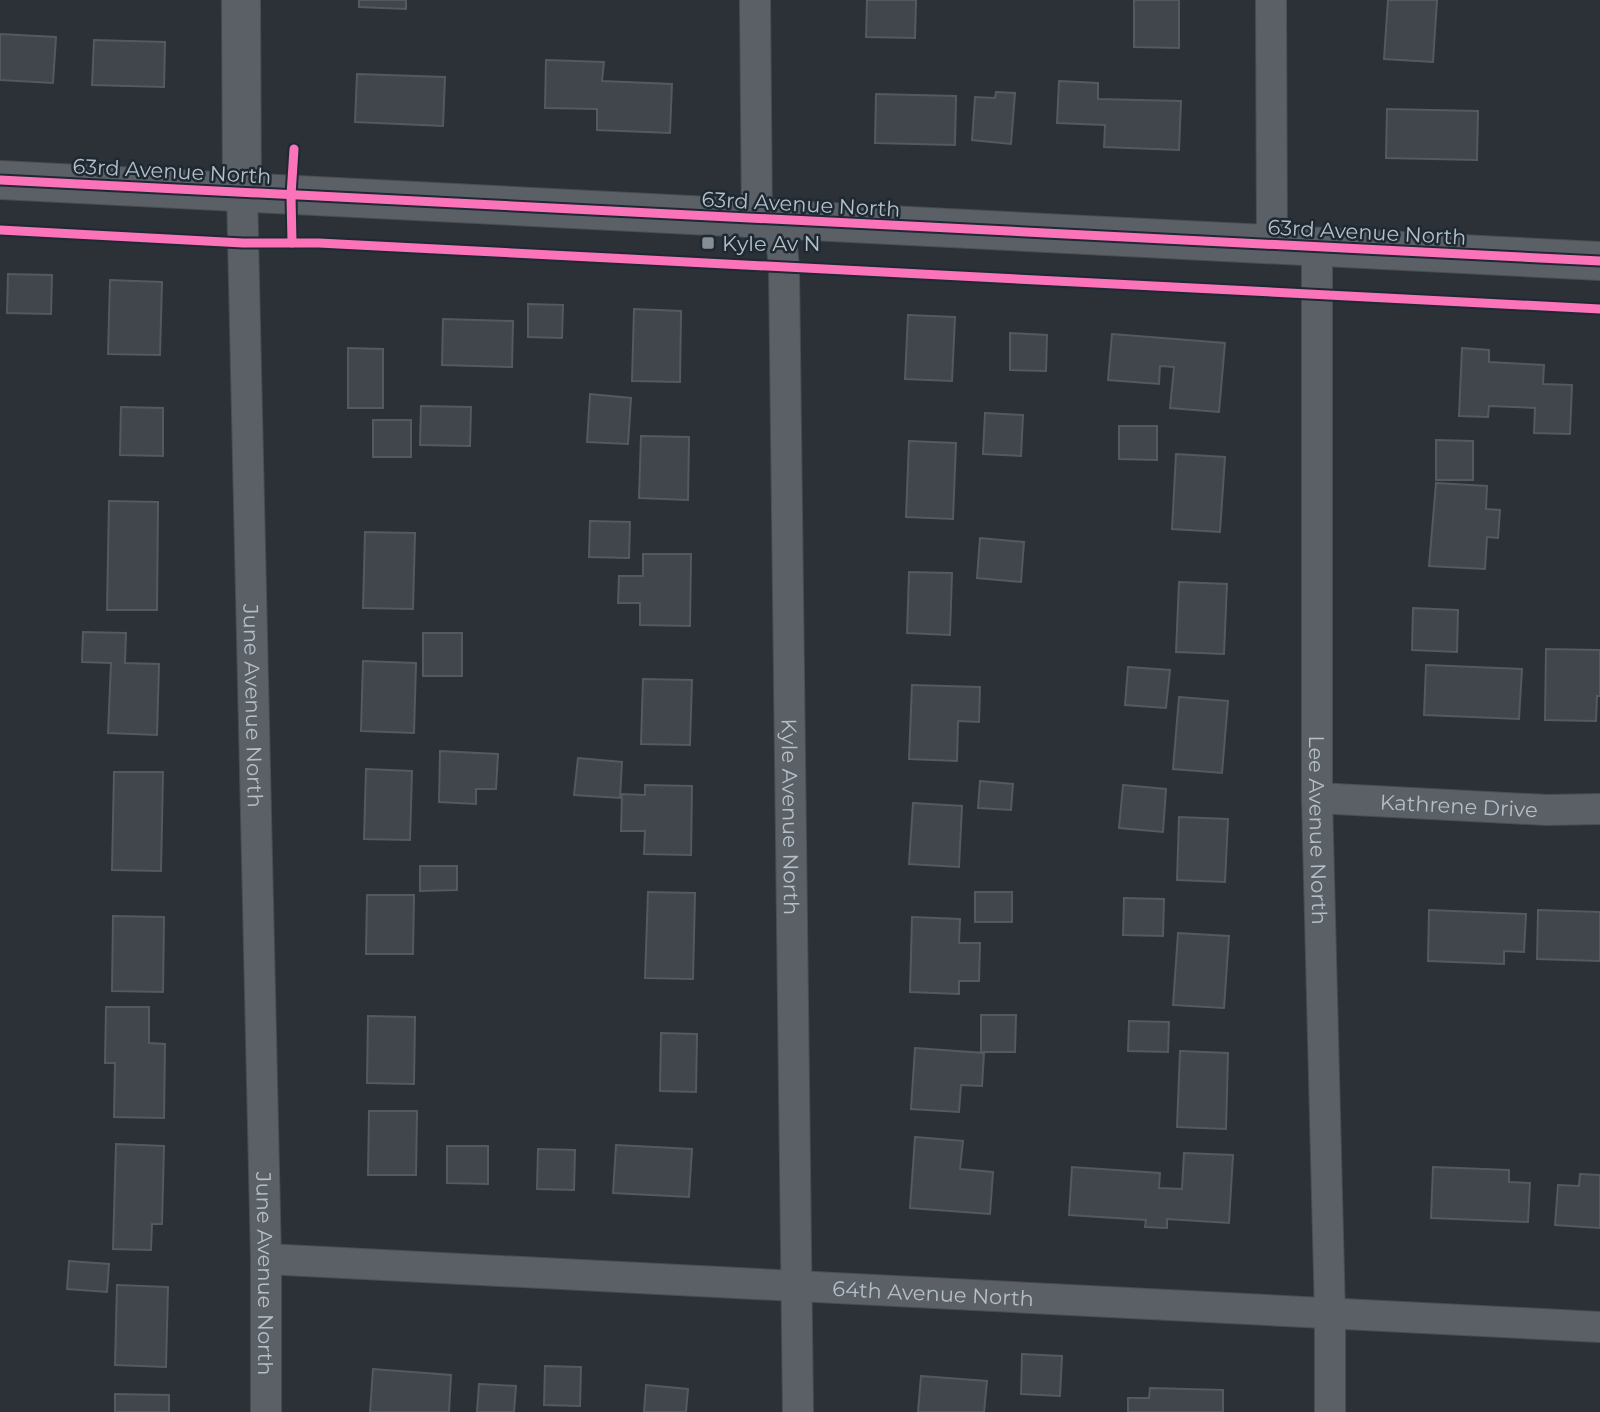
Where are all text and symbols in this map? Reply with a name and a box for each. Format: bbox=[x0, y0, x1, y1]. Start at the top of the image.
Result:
street label: 63rd Avenue North bbox=[72, 153, 272, 189]
street label: 63rd Avenue North bbox=[701, 186, 901, 222]
street label: 63rd Avenue North bbox=[1267, 214, 1467, 250]
place label: Kyle Av N bbox=[722, 231, 821, 256]
marker: Kyle Av N bbox=[700, 235, 716, 251]
street label: June Avenue North bbox=[239, 603, 268, 808]
street label: Kyle Avenue North bbox=[777, 718, 804, 915]
street label: Lee Avenue North bbox=[1304, 735, 1333, 925]
street label: Kathrene Drive bbox=[1379, 789, 1538, 822]
street label: June Avenue North bbox=[252, 1171, 279, 1376]
street label: 64th Avenue North bbox=[832, 1275, 1034, 1311]

